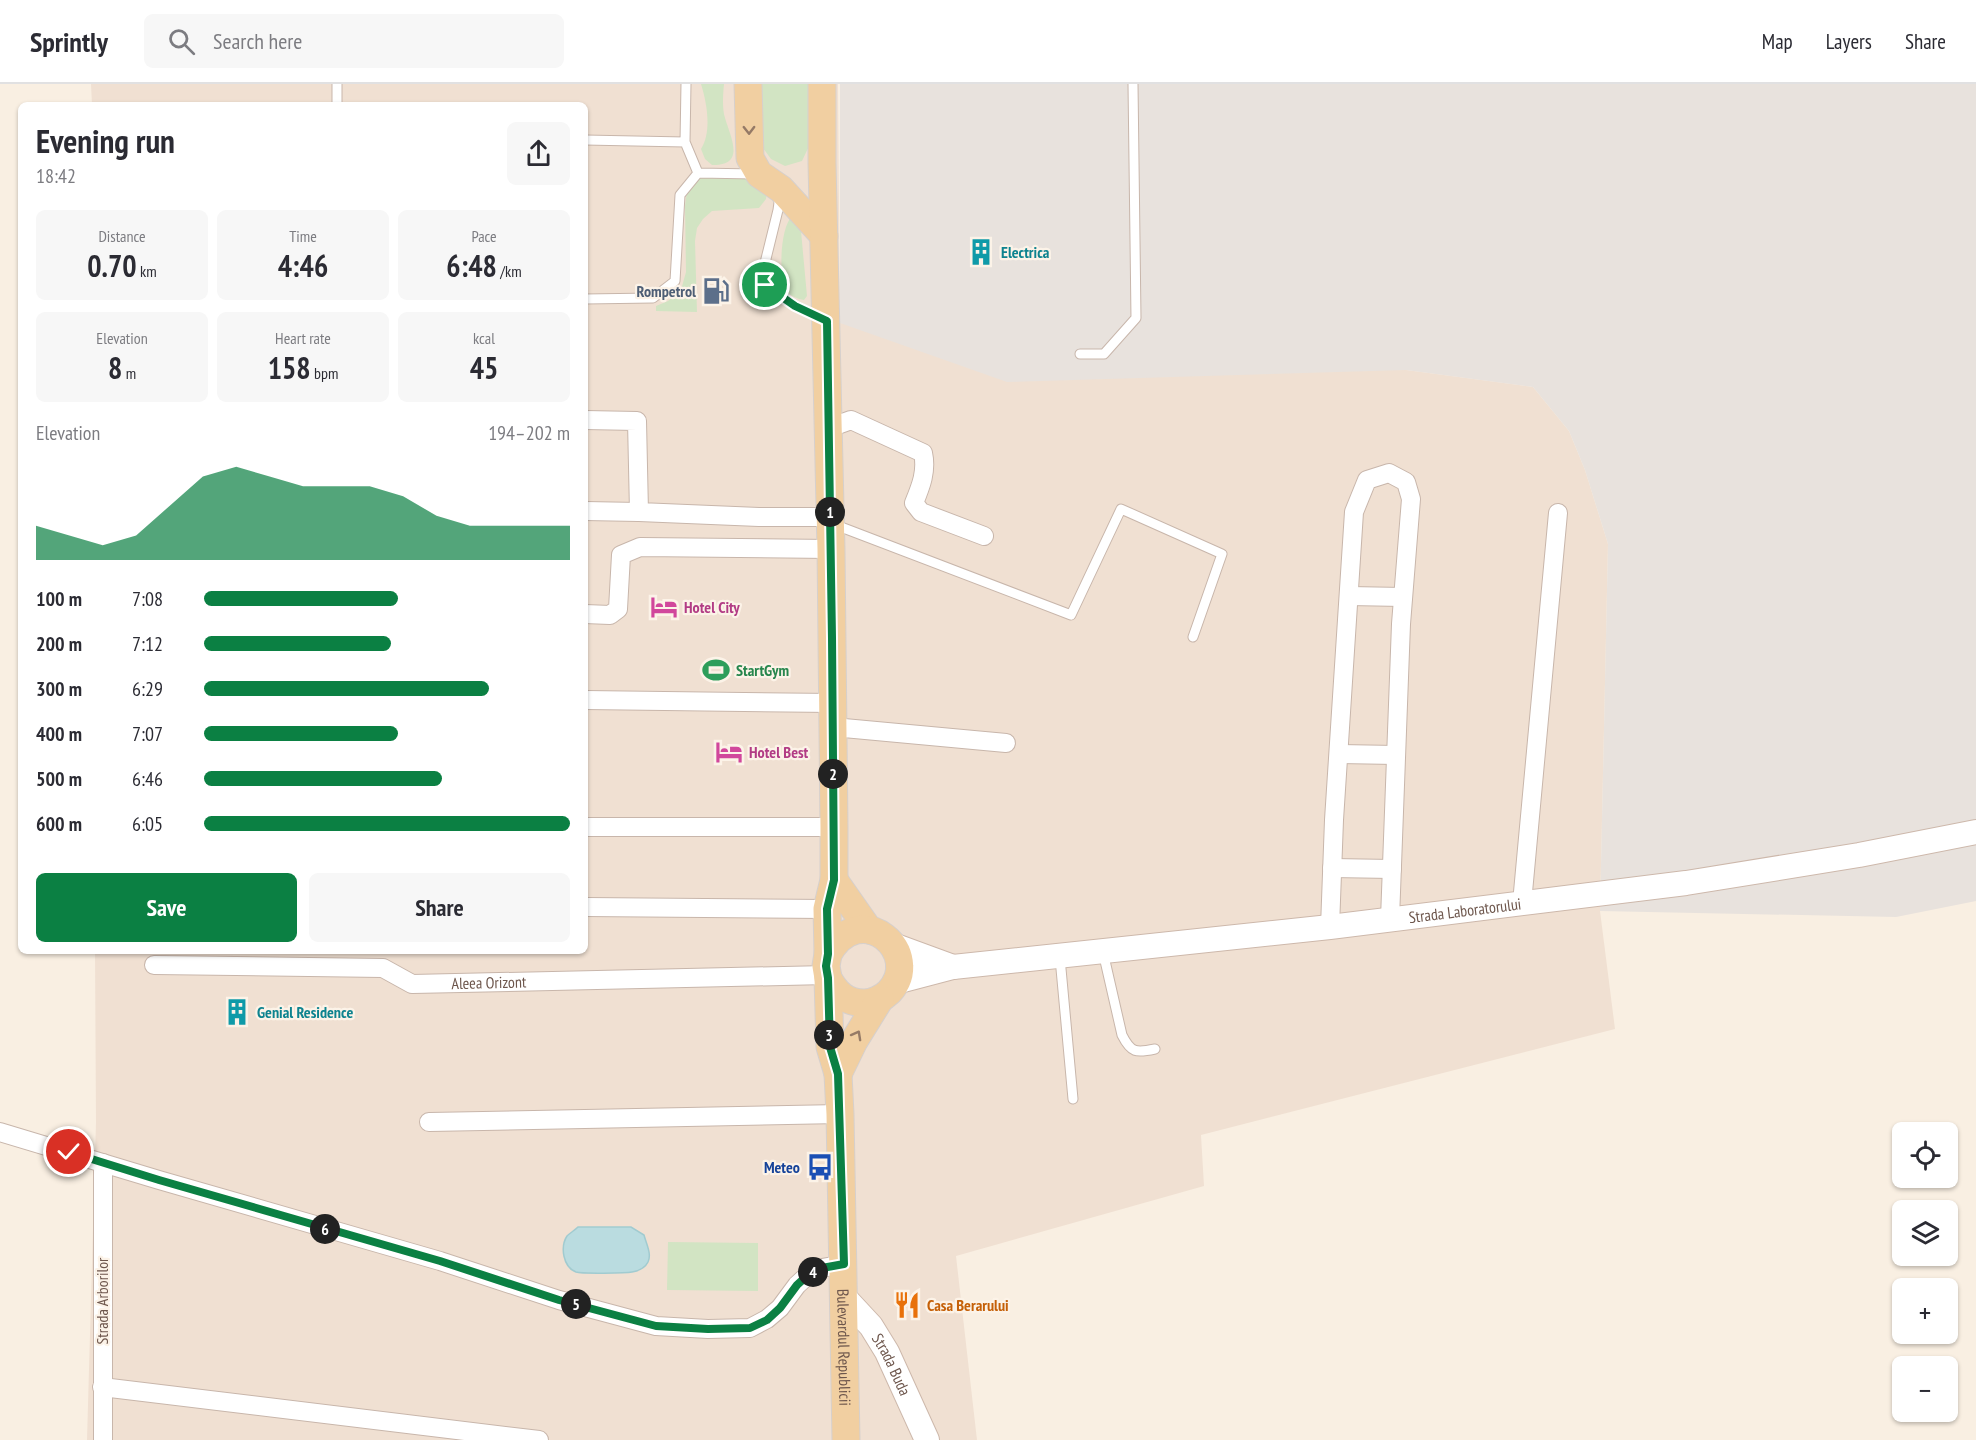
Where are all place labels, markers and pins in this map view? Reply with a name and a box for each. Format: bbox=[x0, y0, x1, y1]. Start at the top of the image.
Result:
building icon: Electrica bbox=[966, 237, 996, 267]
place label: Electrica bbox=[1001, 242, 1050, 262]
pin bbox=[739, 259, 790, 310]
fuel station icon: Rompetrol bbox=[701, 276, 731, 306]
place label: Rompetrol bbox=[637, 281, 696, 301]
pin: 1 bbox=[815, 497, 845, 527]
hotel icon: Hotel City bbox=[649, 592, 679, 622]
place label: Hotel City bbox=[684, 597, 740, 617]
sports icon: StartGym bbox=[701, 655, 731, 685]
place label: StartGym bbox=[736, 660, 789, 680]
hotel icon: Hotel Best bbox=[714, 737, 744, 767]
place label: Hotel Best bbox=[749, 742, 809, 762]
pin: 2 bbox=[818, 759, 848, 789]
building icon: Genial Residence bbox=[222, 997, 252, 1027]
place label: Genial Residence bbox=[257, 1002, 353, 1022]
pin: 3 bbox=[814, 1020, 844, 1050]
pin bbox=[43, 1126, 94, 1177]
bus stop icon: Meteo bbox=[805, 1152, 835, 1182]
place label: Meteo bbox=[764, 1157, 800, 1177]
pin: 6 bbox=[310, 1214, 340, 1244]
pin: 4 bbox=[798, 1257, 828, 1287]
pin: 5 bbox=[561, 1289, 591, 1319]
restaurant icon: Casa Berarului bbox=[892, 1290, 922, 1320]
place label: Casa Berarului bbox=[927, 1295, 1009, 1315]

